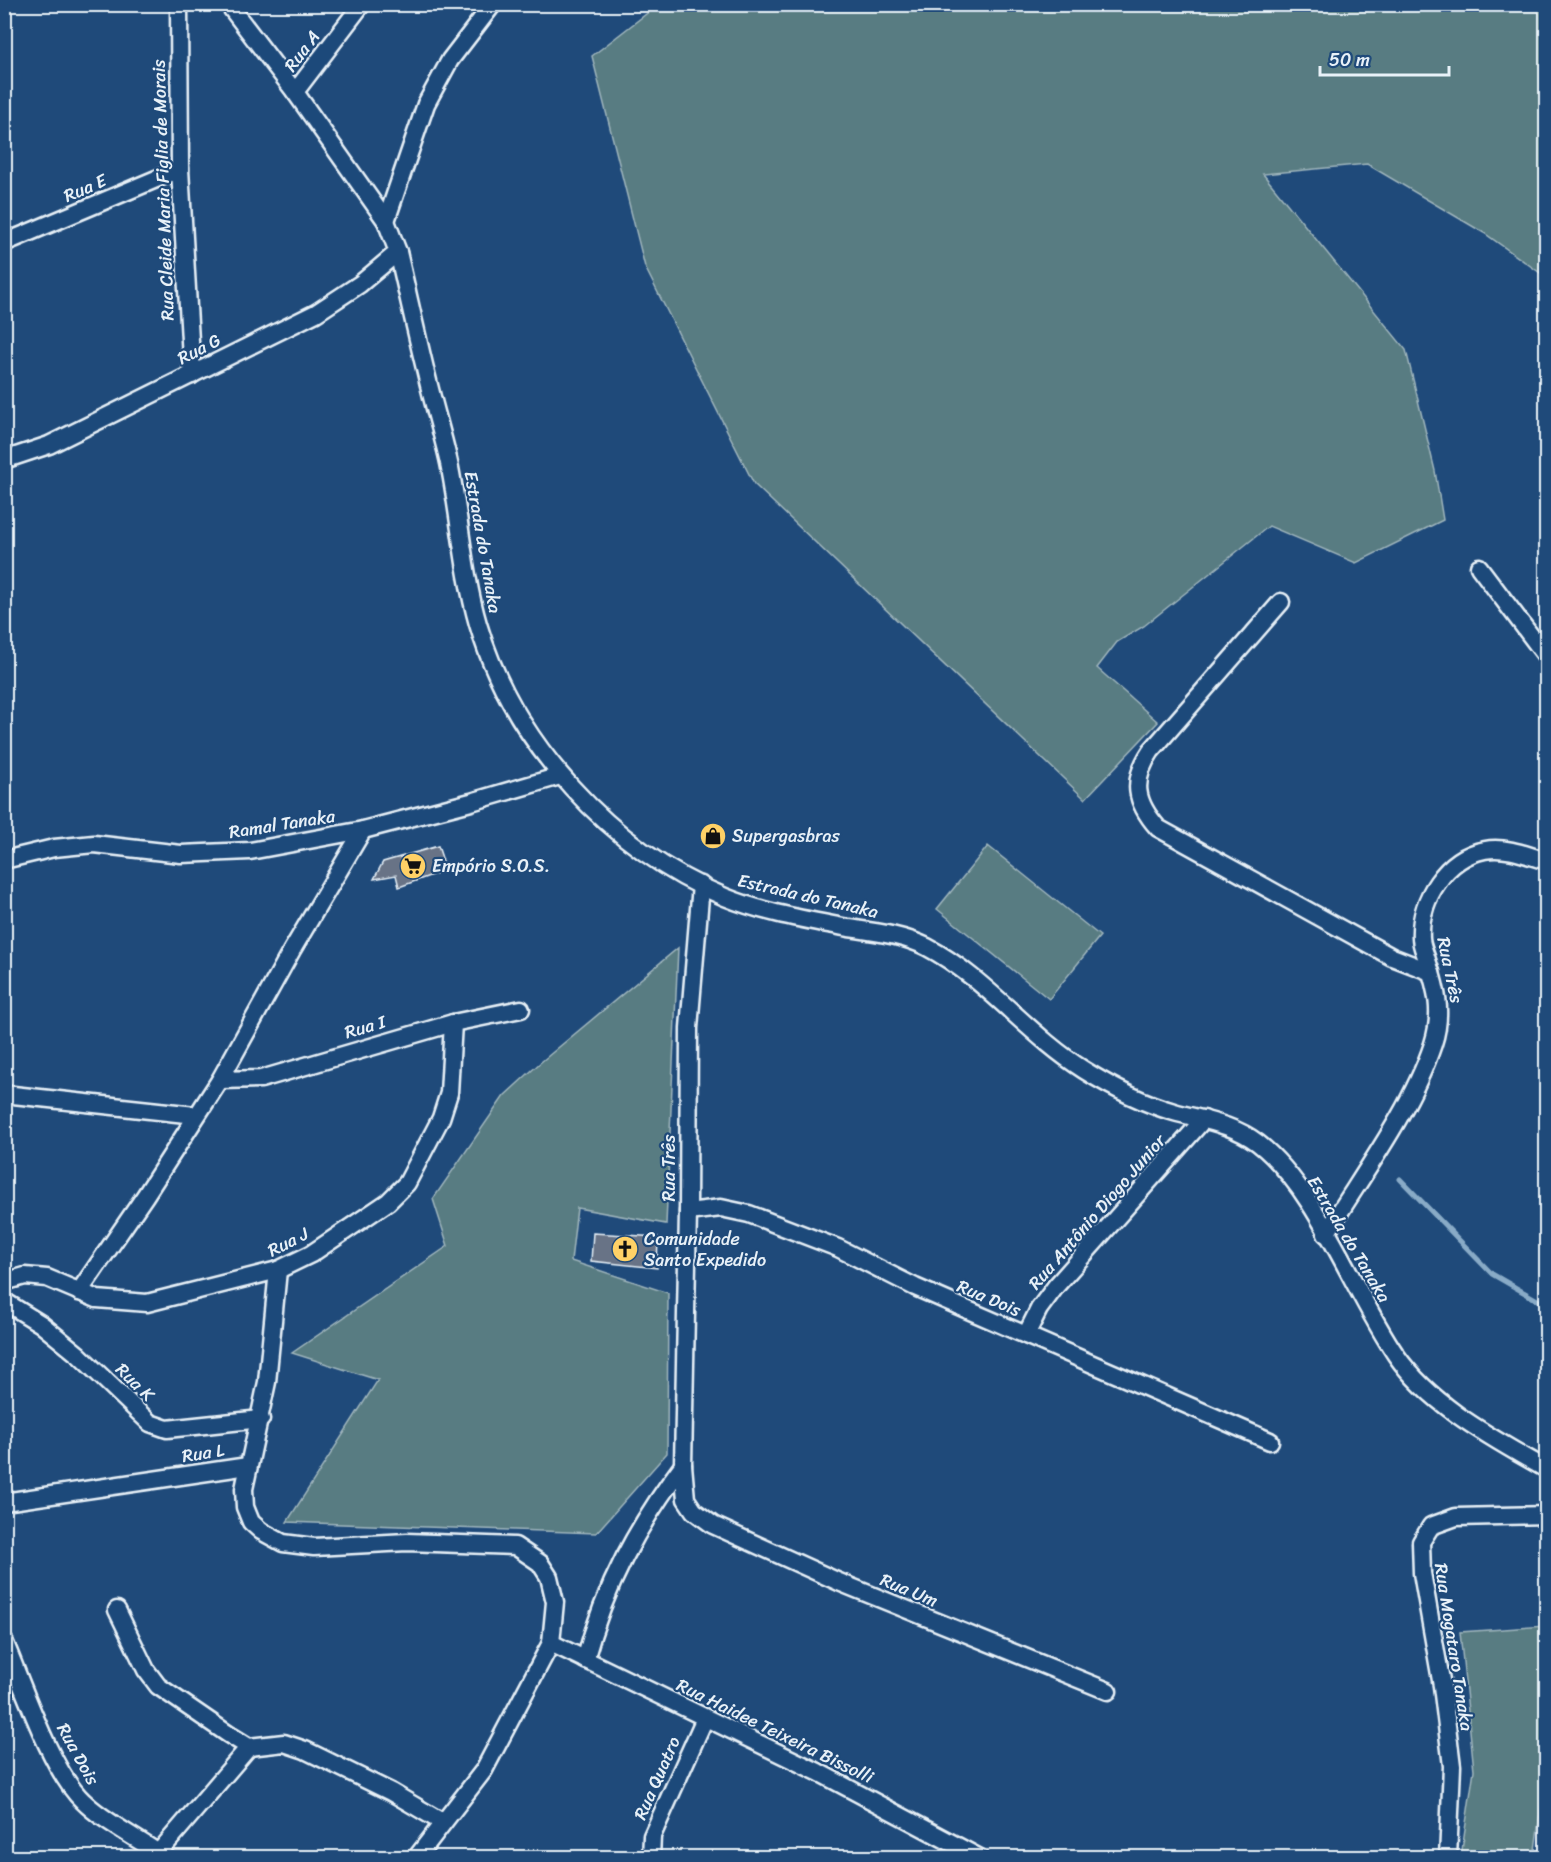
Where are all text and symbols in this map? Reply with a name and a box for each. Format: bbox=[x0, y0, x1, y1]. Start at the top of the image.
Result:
street label: Rua A bbox=[275, 23, 329, 79]
scale bar bbox=[1320, 39, 1449, 77]
text: 50 m bbox=[1329, 44, 1370, 76]
street label: Rua Cleide Maria Figlia de Morais bbox=[142, 58, 184, 321]
street label: Rua E bbox=[58, 164, 113, 211]
street label: Rua G bbox=[171, 324, 227, 374]
street label: Estrada do Tanaka bbox=[455, 468, 511, 616]
street label: Ramal Tanaka bbox=[227, 800, 338, 848]
place label: Supergasbras bbox=[732, 820, 841, 852]
shop icon: Supergasbras bbox=[698, 821, 728, 851]
place label: Empório S.O.S. bbox=[432, 850, 550, 882]
supermarket icon: Empório S.O.S. bbox=[398, 851, 428, 881]
street label: Estrada do Tanaka bbox=[734, 864, 882, 928]
street label: Rua Três bbox=[1427, 934, 1473, 1007]
street label: Rua I bbox=[341, 1005, 391, 1048]
street label: Rua Antônio Diogo Junior bbox=[1020, 1125, 1175, 1297]
street label: Rua Três bbox=[653, 1134, 685, 1202]
street label: Estrada do Tanaka bbox=[1298, 1169, 1400, 1309]
street label: Rua J bbox=[262, 1218, 315, 1266]
place label: Comunidade Santo Expedido bbox=[644, 1223, 766, 1276]
church icon: Comunidade Santo Expedido bbox=[610, 1234, 640, 1264]
street label: Rua Dois bbox=[952, 1270, 1027, 1326]
street label: Rua K bbox=[108, 1355, 163, 1410]
street label: Rua L bbox=[179, 1434, 227, 1472]
street label: Rua Mogataro Tanaka bbox=[1425, 1561, 1483, 1733]
street label: Rua Um bbox=[875, 1564, 943, 1616]
street label: Rua Haidee Teixeira Bissolli bbox=[671, 1669, 880, 1793]
street label: Rua Dois bbox=[48, 1717, 109, 1792]
street label: Rua Quatro bbox=[624, 1731, 690, 1825]

